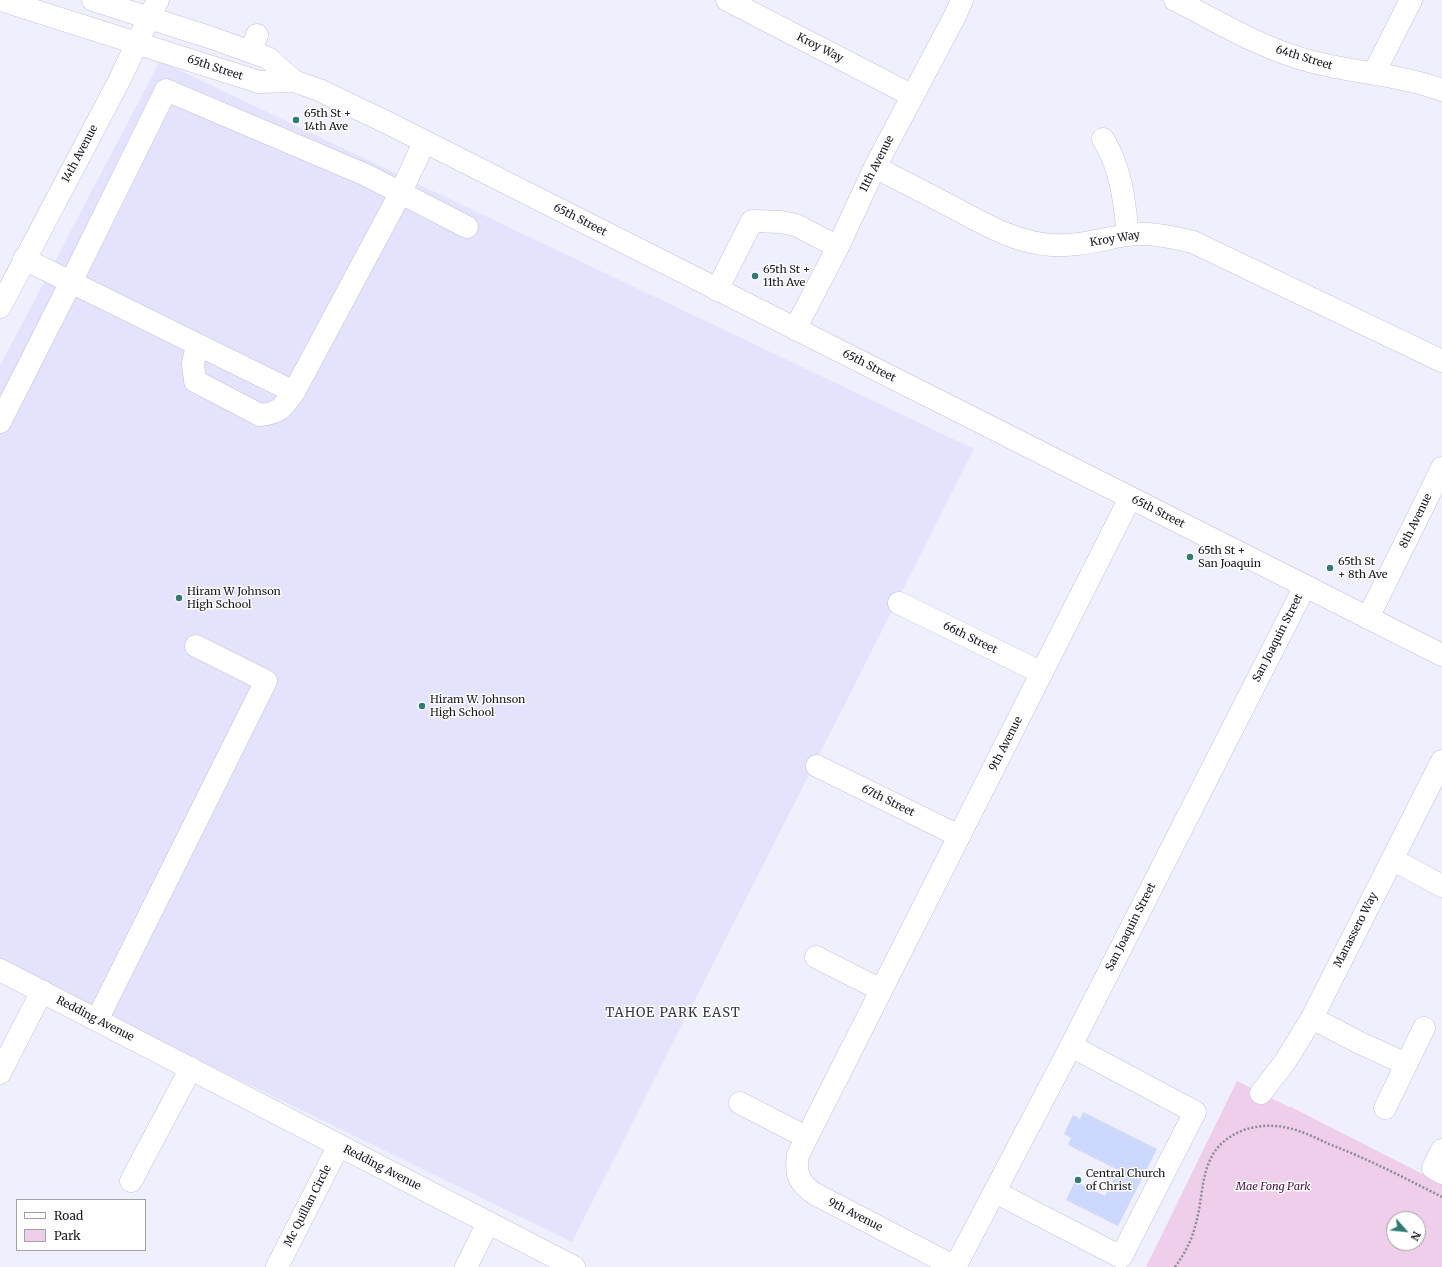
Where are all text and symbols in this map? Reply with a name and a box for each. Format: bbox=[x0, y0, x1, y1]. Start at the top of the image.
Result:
street label: Kroy Way bbox=[795, 31, 845, 65]
street label: 64th Street bbox=[1274, 43, 1334, 73]
street label: 65th Street bbox=[185, 53, 245, 83]
place label: 65th St + 14th Ave bbox=[304, 107, 351, 133]
marker: 65th St + 14th Ave bbox=[291, 115, 301, 125]
street label: 14th Avenue bbox=[59, 123, 101, 185]
street label: 11th Avenue bbox=[857, 133, 897, 195]
street label: 65th Street bbox=[551, 201, 609, 239]
street label: Kroy Way bbox=[1089, 229, 1141, 249]
place label: 65th St + 11th Ave bbox=[763, 263, 810, 289]
marker: 65th St + 11th Ave bbox=[750, 271, 760, 281]
street label: 65th Street bbox=[840, 347, 898, 385]
street label: 8th Avenue bbox=[1397, 491, 1435, 551]
street label: 65th Street bbox=[1129, 493, 1187, 531]
place label: 65th St + San Joaquin bbox=[1198, 544, 1261, 570]
marker: 65th St + San Joaquin bbox=[1185, 552, 1195, 562]
place label: 65th St + 8th Ave bbox=[1338, 555, 1388, 581]
marker: 65th St + 8th Ave bbox=[1325, 563, 1335, 573]
place label: Hiram W Johnson High School bbox=[187, 585, 281, 611]
street label: San Joaquin Street bbox=[1250, 592, 1306, 684]
marker: Hiram W Johnson High School bbox=[174, 593, 184, 603]
street label: 66th Street bbox=[941, 619, 999, 657]
place label: Hiram W. Johnson High School bbox=[430, 693, 525, 719]
marker: Hiram W. Johnson High School bbox=[417, 701, 427, 711]
street label: 9th Avenue bbox=[987, 715, 1025, 773]
street label: 67th Street bbox=[859, 782, 917, 820]
street label: San Joaquin Street bbox=[1103, 881, 1159, 973]
street label: Manassero Way bbox=[1331, 890, 1381, 970]
street label: Redding Avenue bbox=[54, 994, 136, 1044]
district label: TAHOE PARK EAST bbox=[605, 1005, 741, 1021]
street label: Redding Avenue bbox=[341, 1143, 423, 1193]
street label: Mc Quillan Circle bbox=[282, 1163, 334, 1249]
place label: Central Church of Christ bbox=[1086, 1167, 1165, 1193]
marker: Central Church of Christ bbox=[1073, 1175, 1083, 1185]
park label: Mae Fong Park bbox=[1236, 1180, 1310, 1194]
street label: 9th Avenue bbox=[826, 1196, 884, 1234]
legend bbox=[16, 1199, 146, 1251]
text: Road bbox=[54, 1208, 83, 1223]
north arrow bbox=[1386, 1211, 1426, 1251]
text: Park bbox=[54, 1228, 81, 1243]
text: N bbox=[1408, 1229, 1424, 1243]

